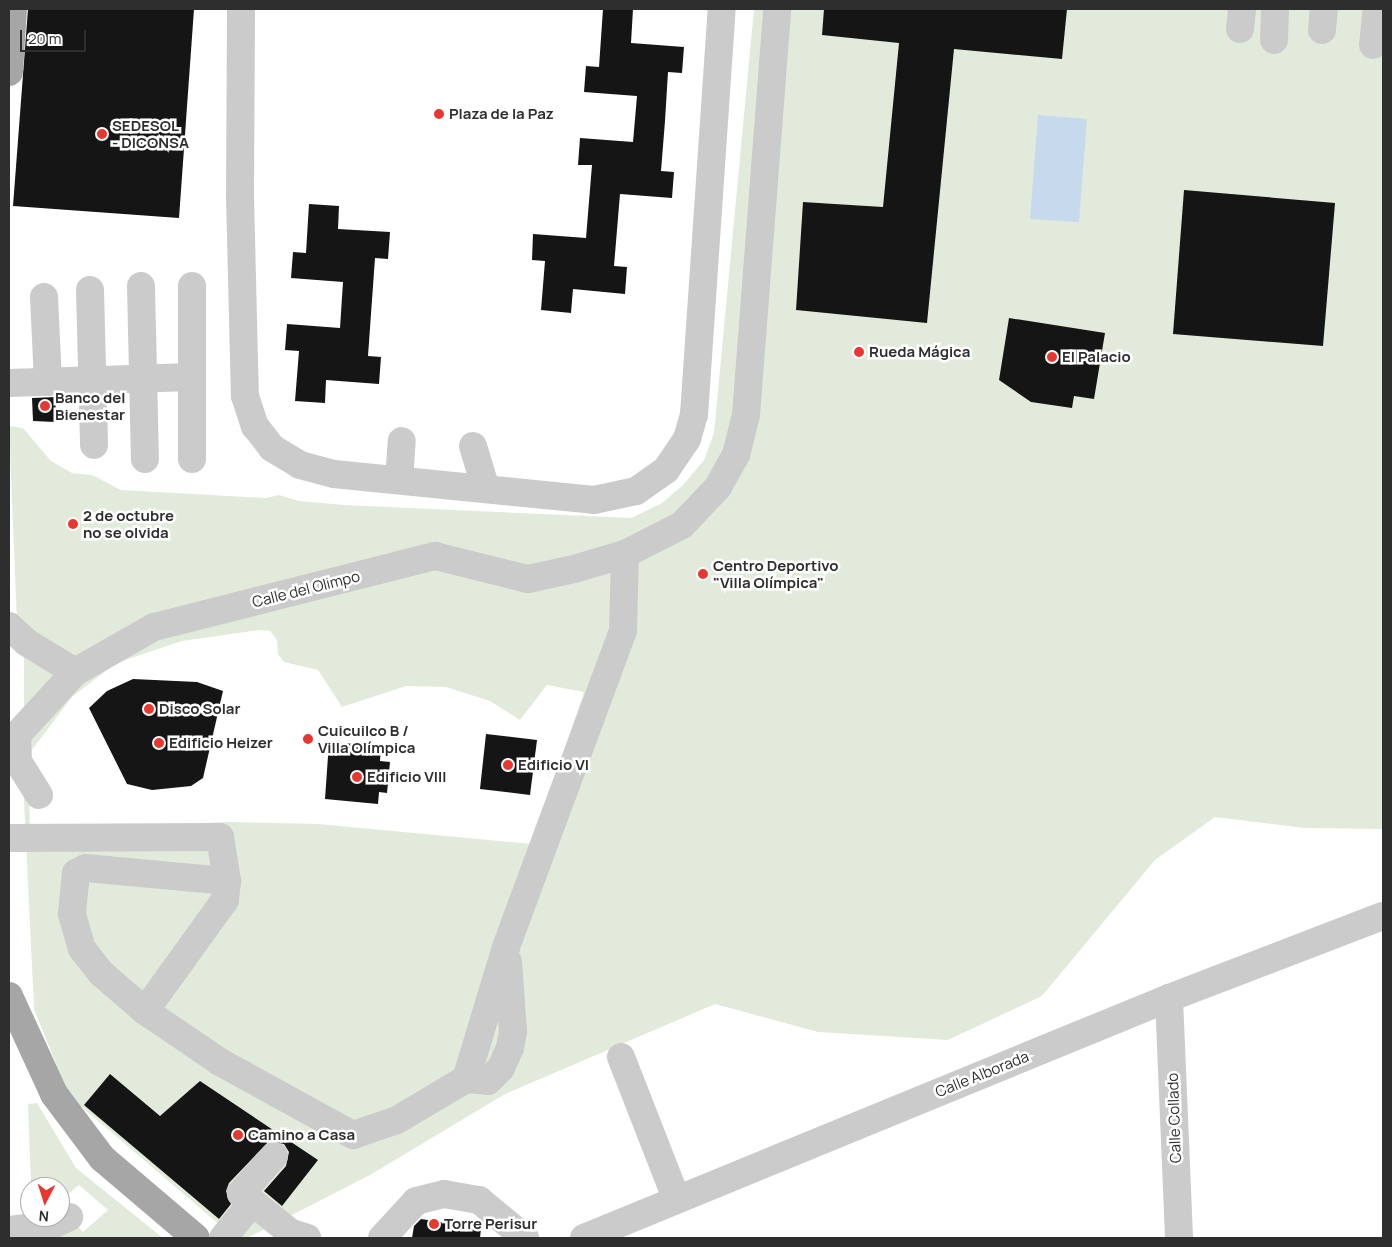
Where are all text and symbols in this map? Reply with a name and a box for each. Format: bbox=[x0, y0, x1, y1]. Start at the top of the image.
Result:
scale bar bbox=[22, 20, 89, 52]
text: 20 m bbox=[28, 28, 61, 49]
place label: Plaza de la Paz bbox=[449, 105, 554, 123]
marker: Plaza de la Paz bbox=[433, 108, 445, 120]
place label: SEDESOL - DICONSA bbox=[112, 116, 189, 151]
marker: SEDESOL - DICONSA bbox=[96, 128, 108, 140]
place label: Rueda Mágica bbox=[869, 343, 970, 361]
marker: Rueda Mágica bbox=[853, 346, 865, 358]
place label: El Palacio bbox=[1062, 348, 1131, 366]
marker: El Palacio bbox=[1046, 351, 1058, 363]
place label: Banco del Bienestar bbox=[55, 388, 126, 423]
marker: Banco del Bienestar bbox=[39, 400, 51, 412]
place label: 2 de octubre no se olvida bbox=[83, 506, 174, 541]
marker: 2 de octubre no se olvida bbox=[67, 518, 79, 530]
place label: Centro Deportivo "Villa Olímpica" bbox=[713, 556, 839, 591]
street label: Calle del Olimpo bbox=[250, 567, 362, 611]
marker: Centro Deportivo "Villa Olímpica" bbox=[697, 568, 709, 580]
place label: Disco Solar bbox=[159, 700, 240, 718]
marker: Disco Solar bbox=[143, 703, 155, 715]
place label: Cuicuilco B / Villa Olímpica bbox=[318, 721, 415, 756]
marker: Cuicuilco B / Villa Olímpica bbox=[302, 733, 314, 745]
place label: Edificio Heizer bbox=[169, 734, 273, 752]
marker: Edificio Heizer bbox=[153, 737, 165, 749]
place label: Edificio VI bbox=[518, 756, 589, 774]
marker: Edificio VI bbox=[502, 759, 514, 771]
place label: Edificio VIII bbox=[367, 768, 446, 786]
marker: Edificio VIII bbox=[351, 771, 363, 783]
street label: Calle Alborada bbox=[933, 1047, 1031, 1101]
street label: Calle Collado bbox=[1163, 1072, 1185, 1164]
place label: Camino a Casa bbox=[248, 1126, 355, 1144]
marker: Camino a Casa bbox=[232, 1129, 244, 1141]
north arrow bbox=[20, 1177, 70, 1227]
text: N bbox=[38, 1207, 50, 1226]
place label: Torre Perisur bbox=[444, 1215, 537, 1233]
marker: Torre Perisur bbox=[428, 1218, 440, 1230]

